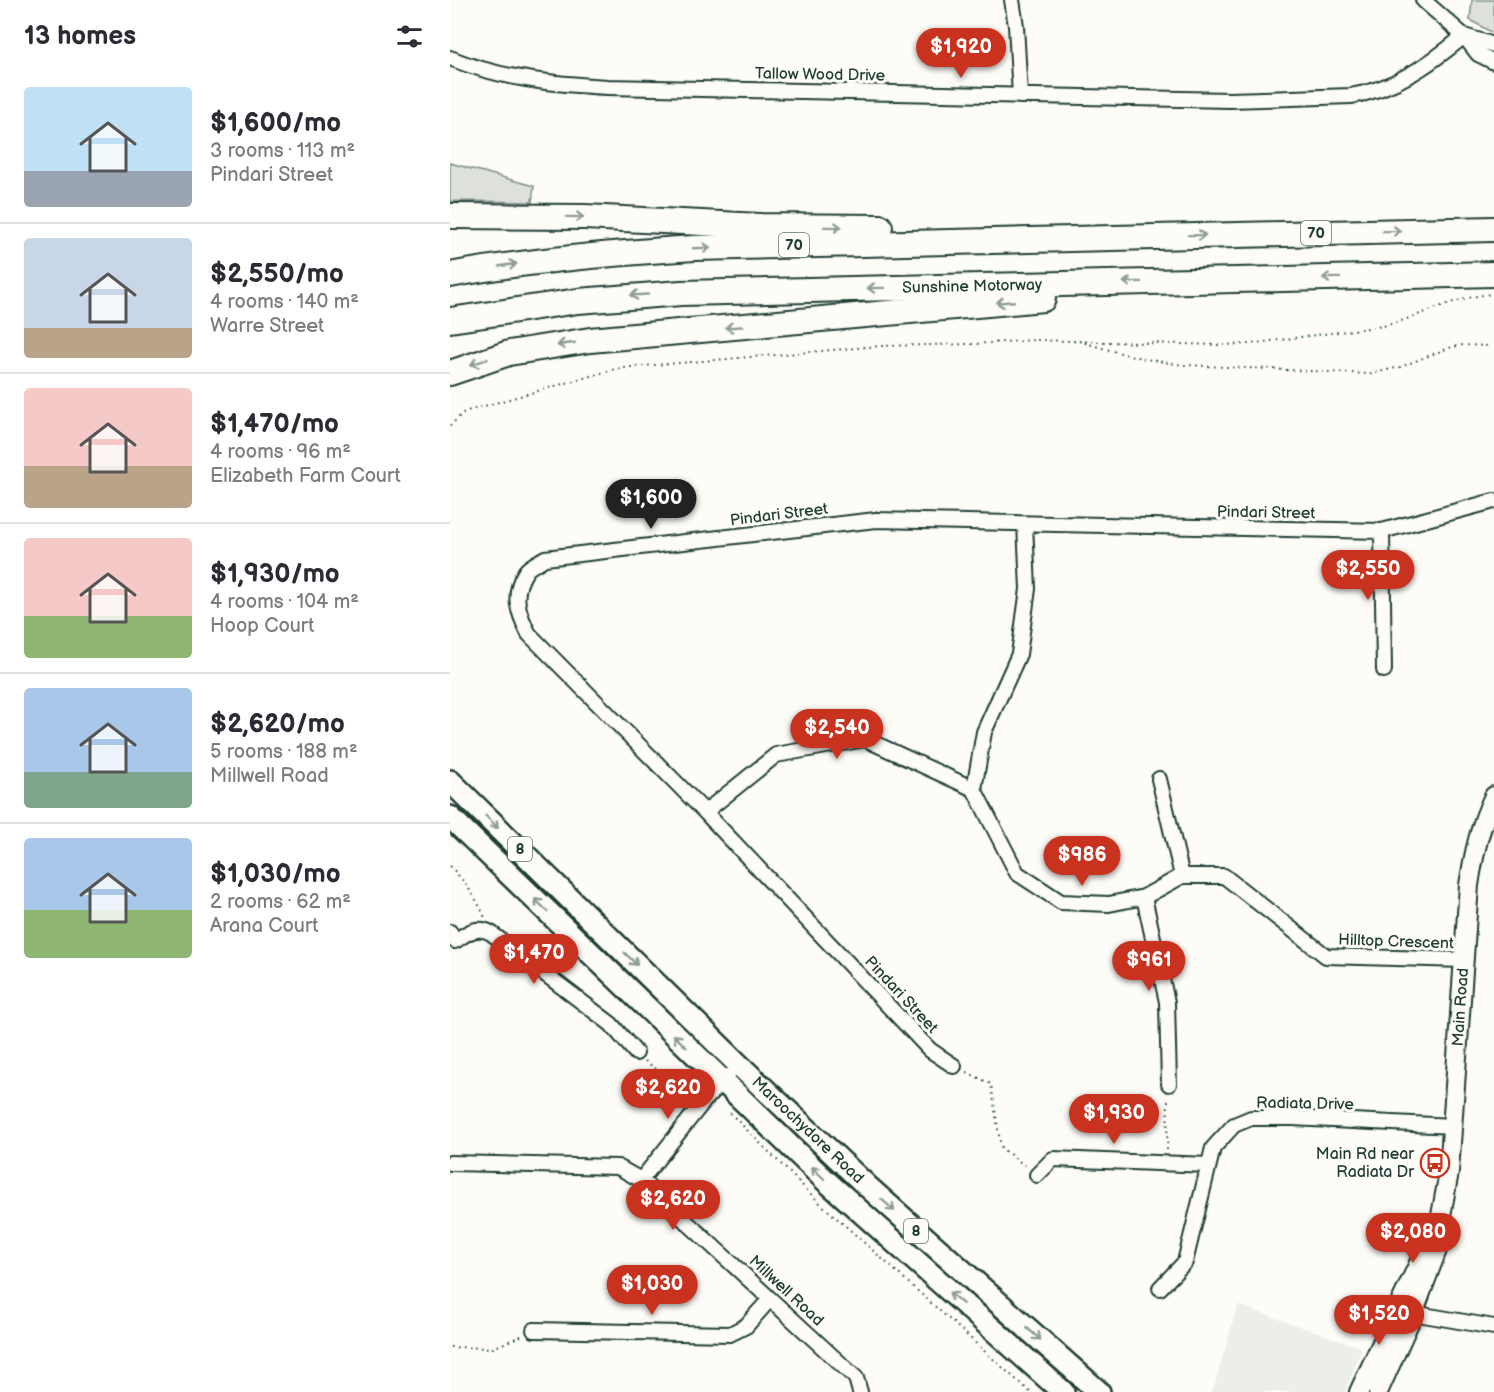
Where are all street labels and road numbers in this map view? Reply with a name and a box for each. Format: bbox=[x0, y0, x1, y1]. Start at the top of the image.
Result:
street label: Tallow Wood Drive bbox=[755, 64, 886, 86]
road number: 70 bbox=[1301, 221, 1331, 245]
road number: 70 bbox=[779, 233, 809, 257]
street label: Sunshine Motorway bbox=[902, 275, 1043, 297]
street label: Pindari Street bbox=[729, 500, 829, 530]
street label: Pindari Street bbox=[1217, 503, 1316, 523]
road number: 8 bbox=[508, 837, 532, 861]
street label: Hilltop Crescent bbox=[1338, 930, 1454, 954]
street label: Pindari Street bbox=[860, 952, 942, 1038]
street label: Main Road bbox=[1448, 967, 1473, 1047]
street label: Maroochydore Road bbox=[748, 1073, 868, 1188]
street label: Radiata Drive bbox=[1256, 1094, 1355, 1114]
road number: 8 bbox=[904, 1219, 928, 1243]
street label: Millwell Road bbox=[745, 1252, 827, 1330]

